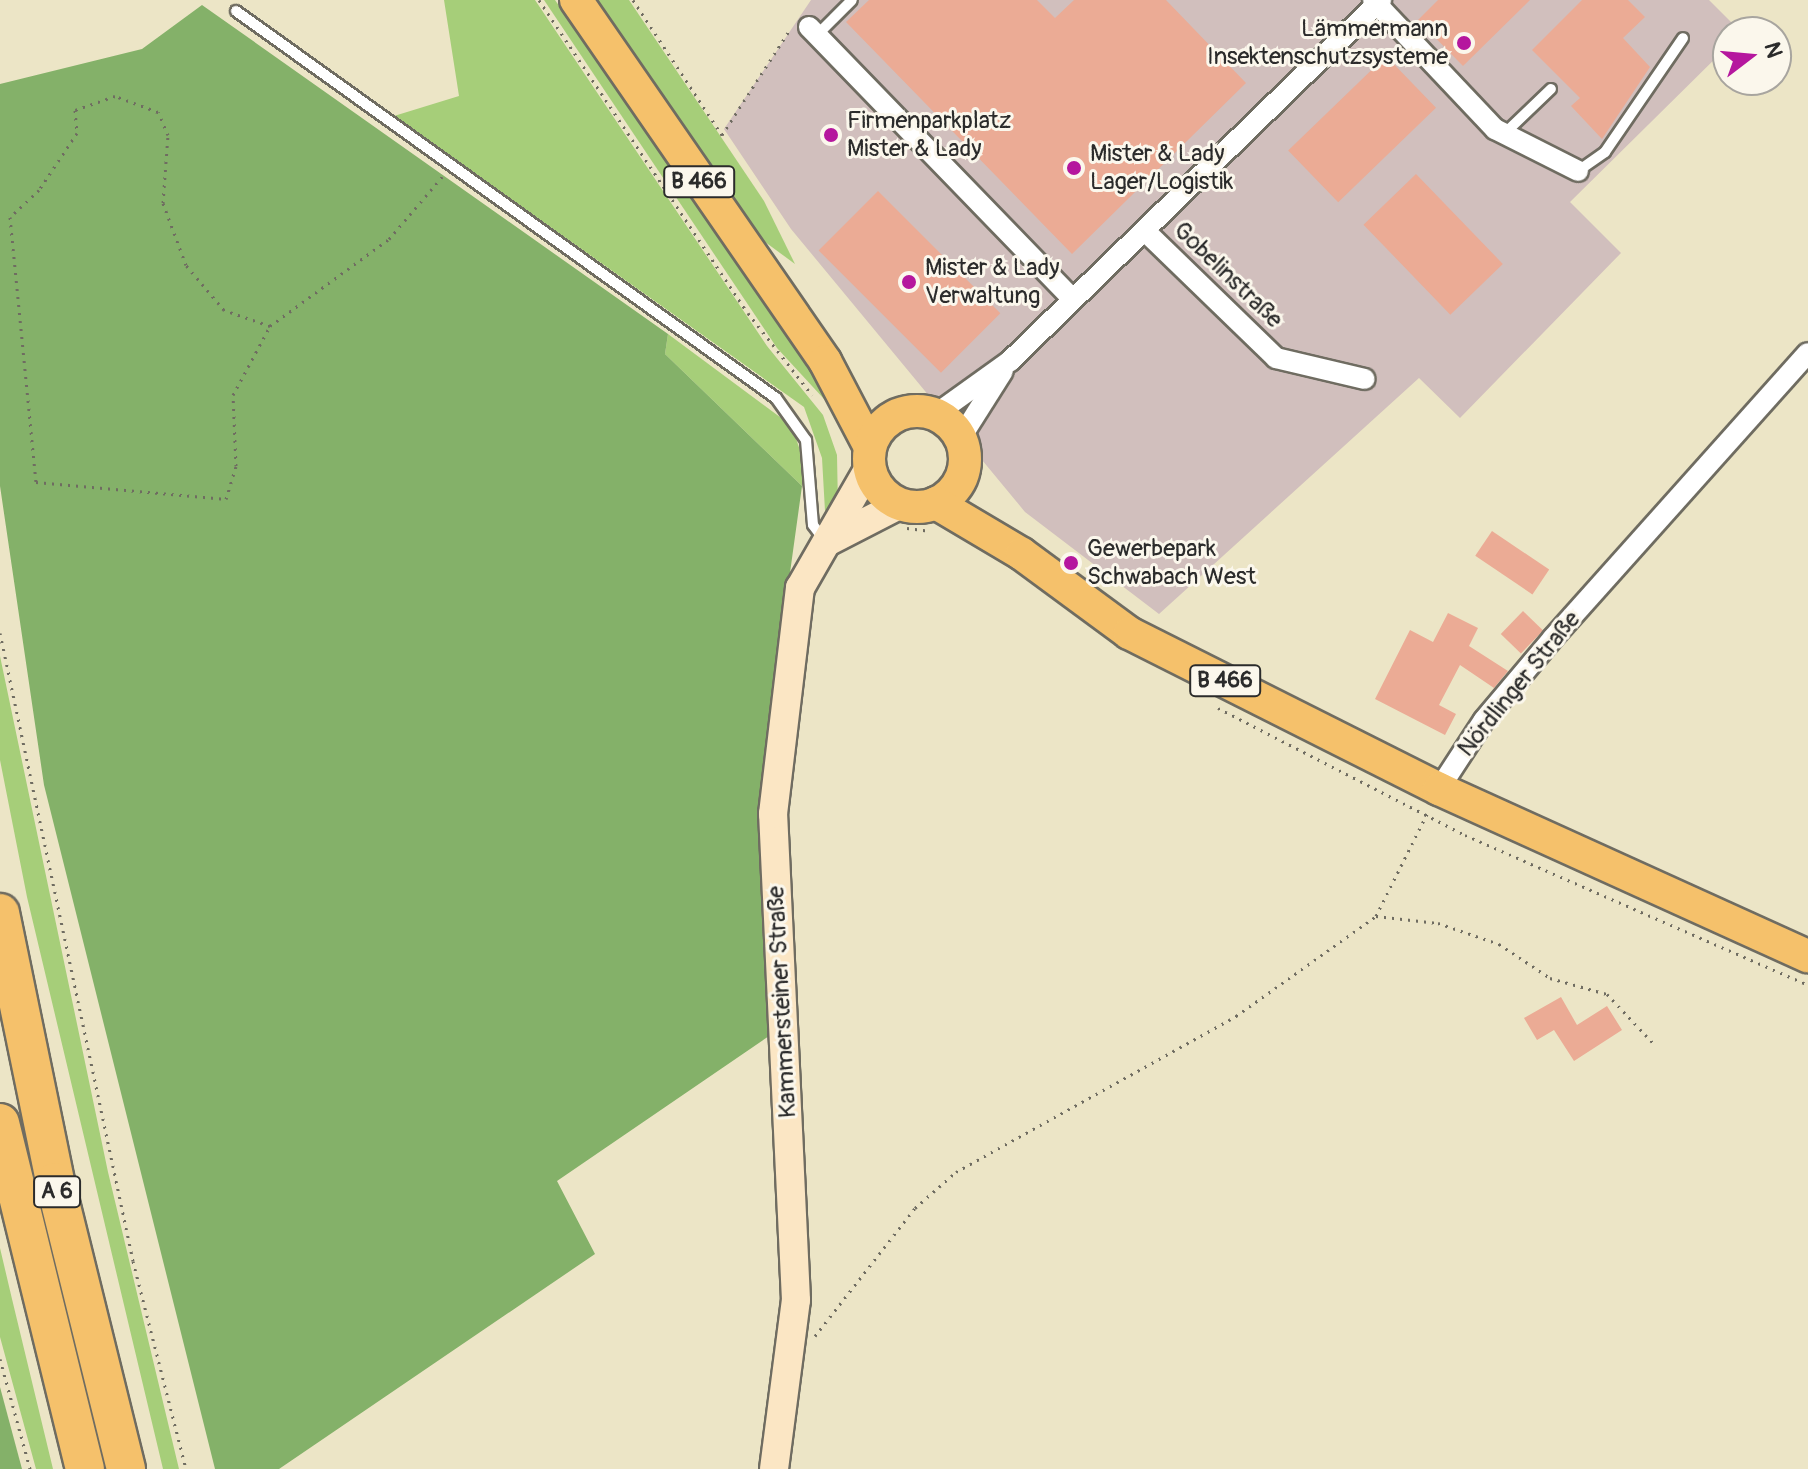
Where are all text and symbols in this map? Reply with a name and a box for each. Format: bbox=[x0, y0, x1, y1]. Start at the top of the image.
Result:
place label: Lämmermann Insektenschutzsysteme bbox=[1207, 15, 1448, 71]
north arrow bbox=[1712, 16, 1792, 96]
marker: Lämmermann Insektenschutzsysteme bbox=[1455, 34, 1473, 52]
text: N bbox=[1758, 39, 1789, 61]
place label: Firmenparkplatz Mister & Lady bbox=[847, 107, 1011, 163]
marker: Firmenparkplatz Mister & Lady bbox=[822, 126, 840, 144]
place label: Mister & Lady Lager/Logistik bbox=[1090, 140, 1233, 196]
marker: Mister & Lady Lager/Logistik bbox=[1065, 159, 1083, 177]
road number: B 466 bbox=[663, 164, 735, 200]
street label: Gobelinstraße bbox=[1168, 216, 1288, 334]
place label: Mister & Lady Verwaltung bbox=[925, 254, 1059, 310]
marker: Mister & Lady Verwaltung bbox=[900, 273, 918, 291]
place label: Gewerbepark Schwabach West bbox=[1087, 535, 1256, 591]
marker: Gewerbepark Schwabach West bbox=[1062, 554, 1080, 572]
street label: Nördlinger Straße bbox=[1452, 606, 1586, 762]
road number: B 466 bbox=[1189, 663, 1261, 699]
street label: Kammersteiner Straße bbox=[762, 885, 802, 1119]
road number: A 6 bbox=[33, 1174, 81, 1210]

